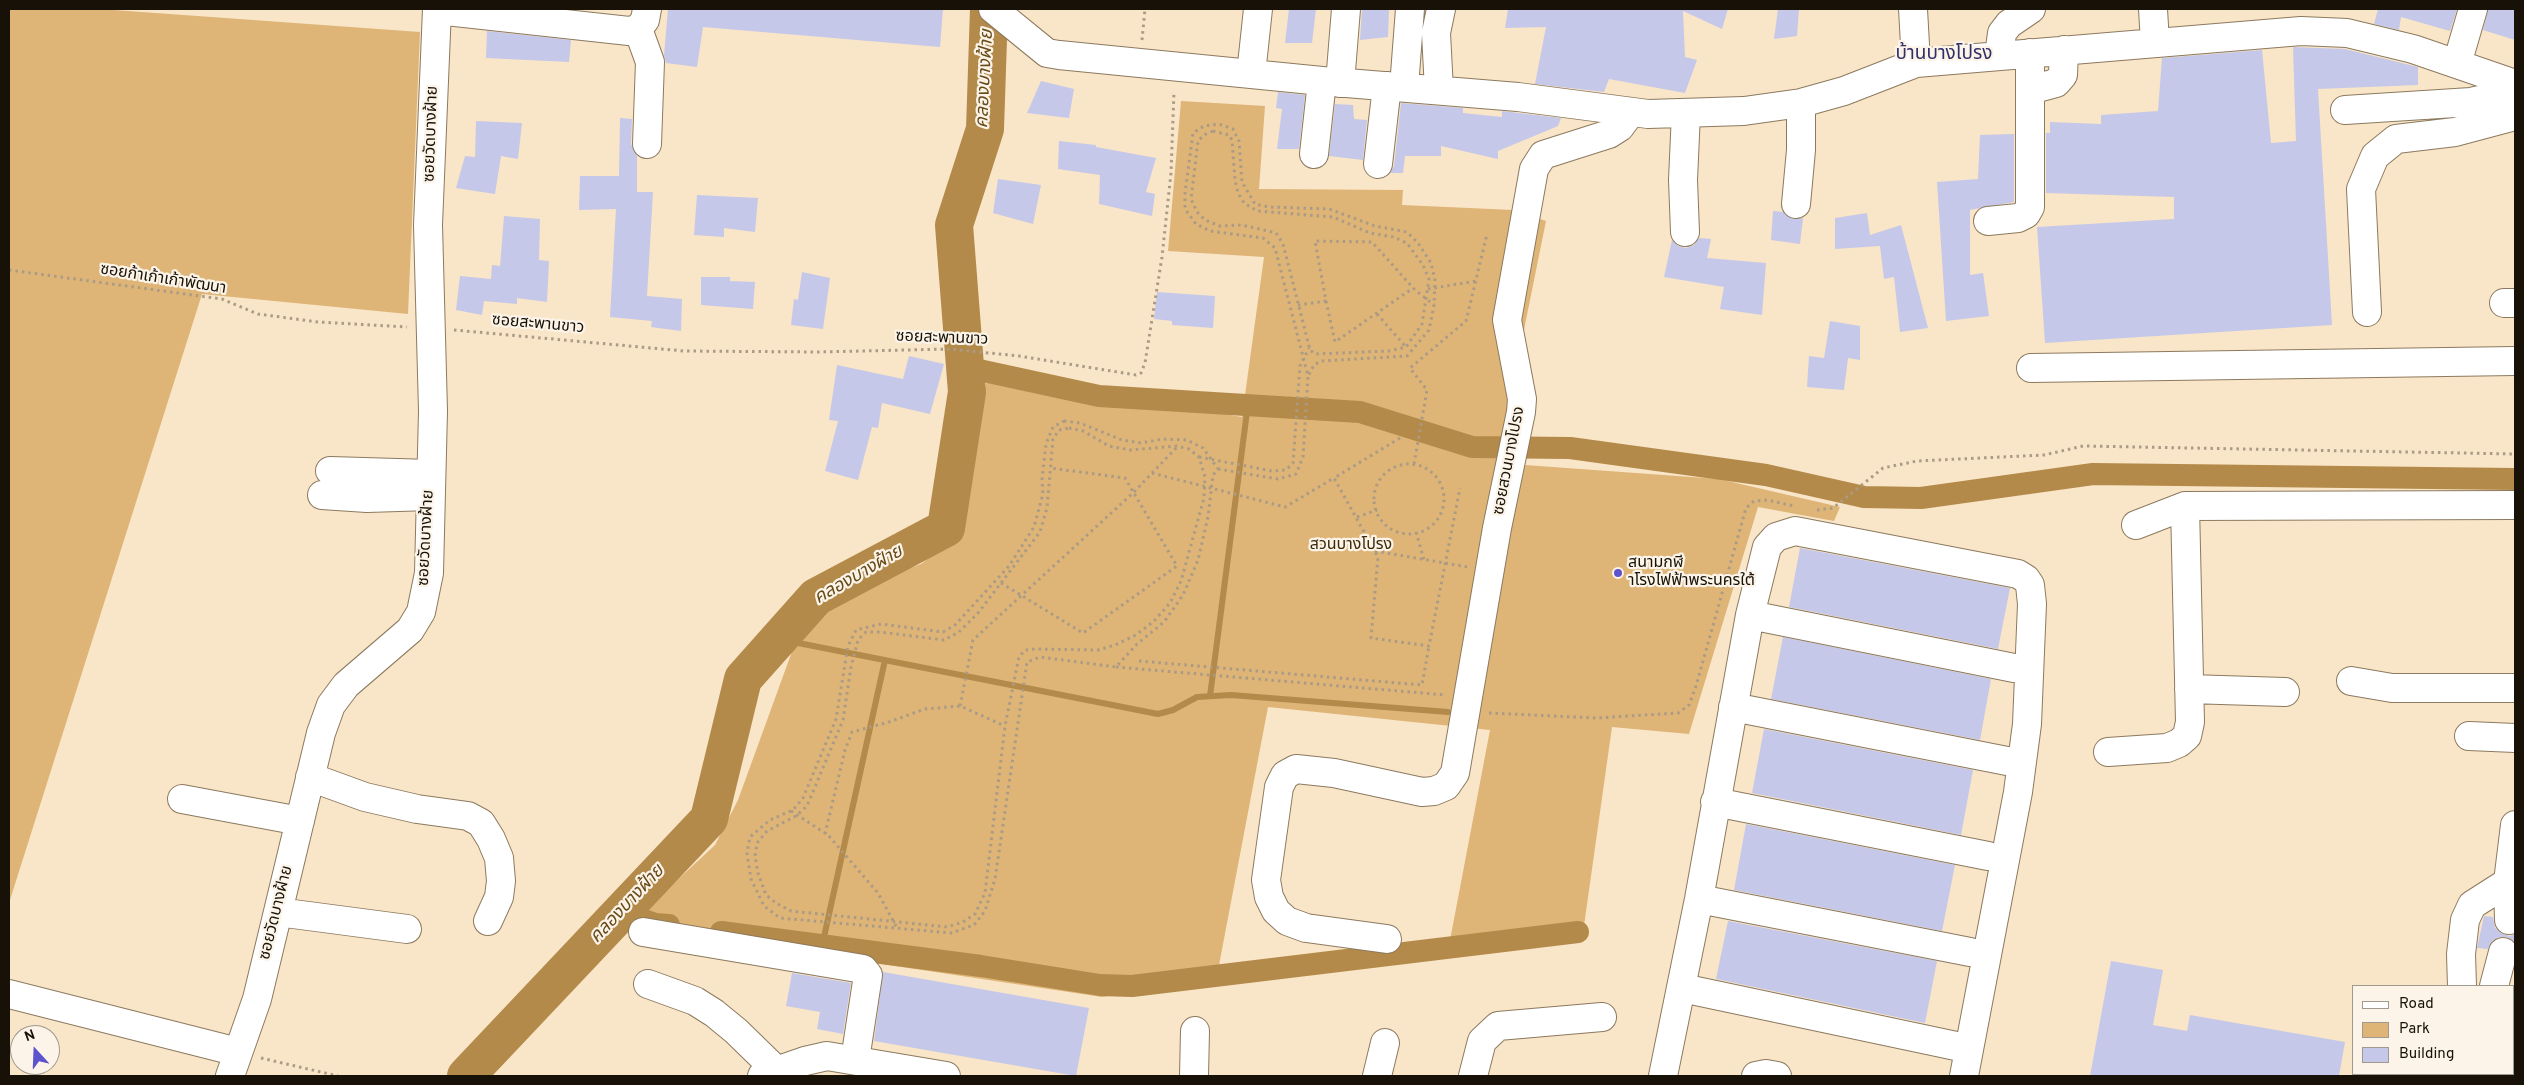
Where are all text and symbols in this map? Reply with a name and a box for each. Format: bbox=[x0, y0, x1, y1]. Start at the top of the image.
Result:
water label: คลองบางฝ้าย bbox=[973, 29, 999, 129]
district label: บ้านบางโปรง bbox=[1896, 44, 1992, 66]
street label: ซอยวัดบางฝ้าย bbox=[421, 85, 443, 183]
street label: ซอยก้าเก้าเก้าพัฒนา bbox=[99, 261, 227, 299]
street label: ซอยสะพานขาว bbox=[491, 311, 585, 339]
street label: ซอยสะพานขาว bbox=[895, 328, 989, 350]
street label: ซอยสวนบางโปรง bbox=[1490, 405, 1530, 517]
street label: ซอยวัดบางฝ้าย bbox=[415, 489, 439, 587]
park label: สวนบางโปรง bbox=[1310, 536, 1392, 556]
water label: คลองบางฝ้าย bbox=[811, 542, 907, 610]
place label: สนามกฬี าโรงไฟฟ้าพระนครใต้ bbox=[1628, 554, 1755, 592]
marker: สนามกฬี าโรงไฟฟ้าพระนครใต้ bbox=[1612, 567, 1624, 579]
water label: คลองบางฝ้าย bbox=[586, 861, 670, 949]
street label: ซอยวัดบางฝ้าย bbox=[256, 864, 298, 962]
legend bbox=[2352, 985, 2514, 1075]
text: Road bbox=[2399, 995, 2434, 1014]
text: Park bbox=[2399, 1020, 2430, 1039]
north arrow bbox=[10, 1025, 60, 1075]
text: N bbox=[22, 1027, 38, 1046]
text: Building bbox=[2399, 1045, 2454, 1064]

